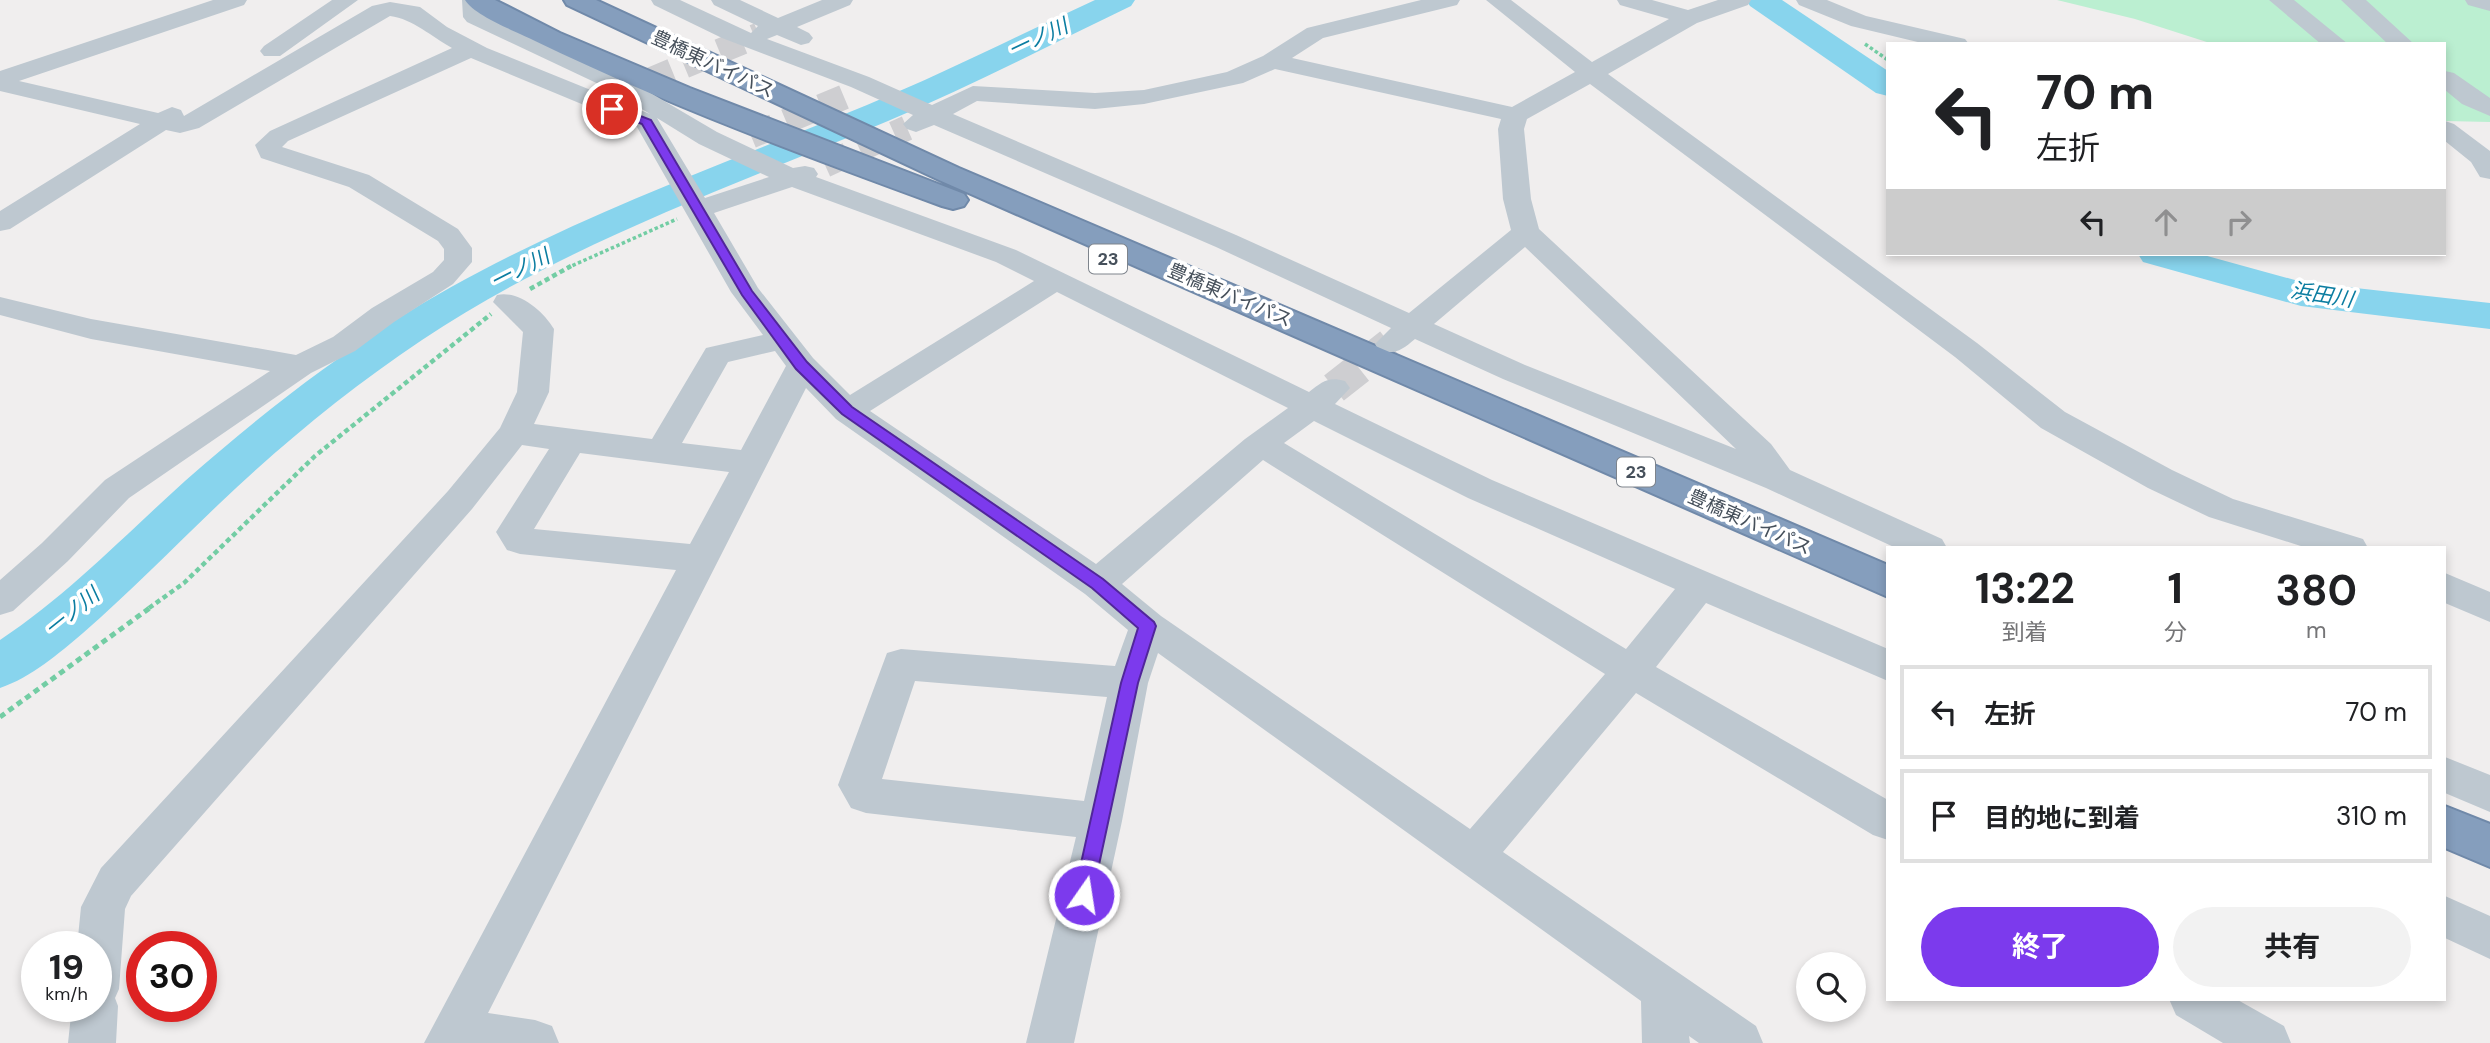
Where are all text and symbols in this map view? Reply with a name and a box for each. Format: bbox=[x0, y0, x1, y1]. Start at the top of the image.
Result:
water label: 一ノ川 bbox=[1004, 11, 1074, 64]
street label: 豊橋東バイパス bbox=[648, 25, 778, 103]
text: 70 m bbox=[2036, 60, 2154, 124]
icon: left bbox=[1921, 70, 2012, 161]
pin bbox=[582, 79, 642, 139]
icon: arrive bbox=[593, 90, 631, 128]
text: 左折 bbox=[2036, 127, 2100, 169]
icon: left bbox=[2074, 203, 2112, 241]
icon: ahead bbox=[2147, 203, 2185, 241]
icon: right bbox=[2220, 203, 2258, 241]
water label: 一ノ川 bbox=[486, 241, 556, 296]
road number: 23 bbox=[1089, 244, 1127, 274]
street label: 豊橋東バイパス bbox=[1164, 258, 1296, 332]
water label: 浜田川 bbox=[2289, 276, 2357, 314]
road number: 23 bbox=[1617, 458, 1655, 486]
street label: 豊橋東バイパス bbox=[1684, 484, 1816, 560]
text: 13:22 bbox=[1975, 561, 2075, 616]
text: 1 bbox=[2167, 561, 2183, 616]
text: 380 bbox=[2276, 563, 2357, 618]
water label: 一ノ川 bbox=[39, 580, 107, 643]
text: m bbox=[2306, 615, 2327, 645]
text: 到着 bbox=[2002, 617, 2048, 647]
text: 分 bbox=[2164, 617, 2187, 647]
icon: left bbox=[1925, 693, 1963, 731]
text: 70 m bbox=[2346, 695, 2407, 729]
text: 左折 bbox=[1984, 697, 2036, 731]
icon: arrive bbox=[1925, 797, 1963, 835]
text: 310 m bbox=[2336, 799, 2407, 833]
text: 目的地に到着 bbox=[1984, 801, 2140, 835]
position arrow bbox=[1047, 858, 1121, 932]
button: 終了 bbox=[1921, 907, 2159, 987]
button: 共有 bbox=[2173, 907, 2411, 987]
speed limit sign: 30 bbox=[126, 931, 217, 1022]
text: 19 bbox=[49, 944, 84, 990]
map controls bbox=[1796, 952, 1866, 1022]
button: search bbox=[1796, 952, 1866, 1022]
text: km/h bbox=[45, 982, 88, 1006]

